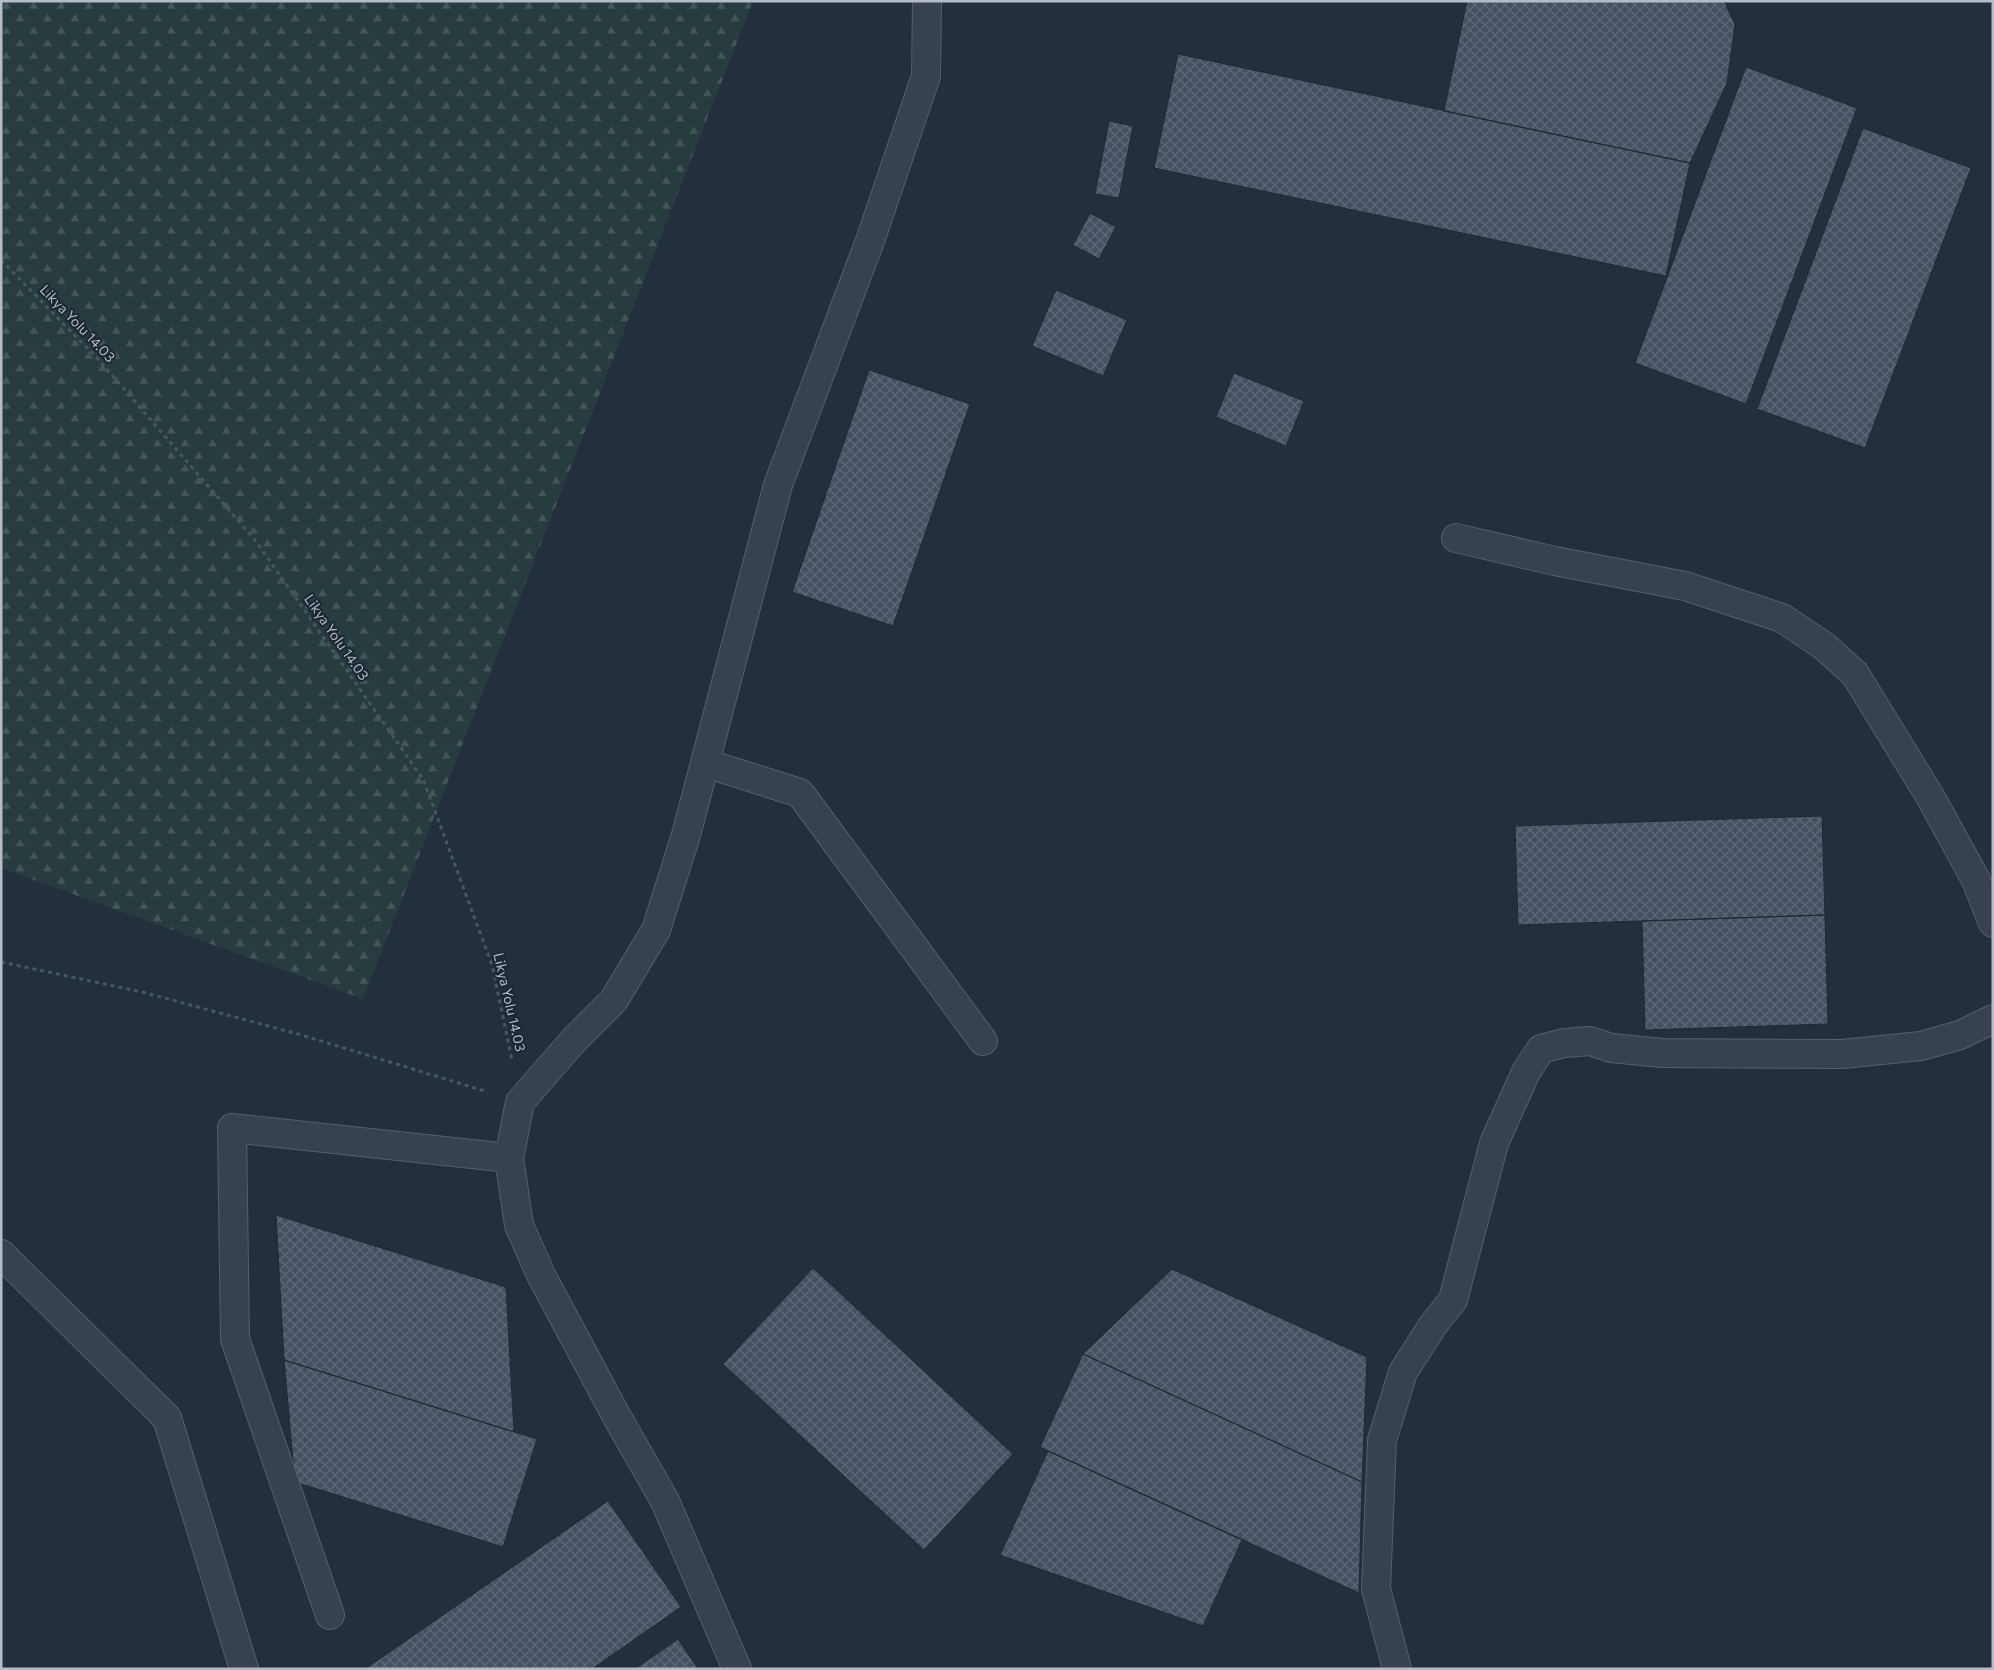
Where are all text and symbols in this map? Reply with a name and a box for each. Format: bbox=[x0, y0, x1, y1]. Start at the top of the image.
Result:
street label: Likya Yolu 14.03 bbox=[37, 281, 119, 365]
street label: Likya Yolu 14.03 bbox=[301, 591, 373, 683]
street label: Likya Yolu 14.03 bbox=[490, 951, 530, 1053]

